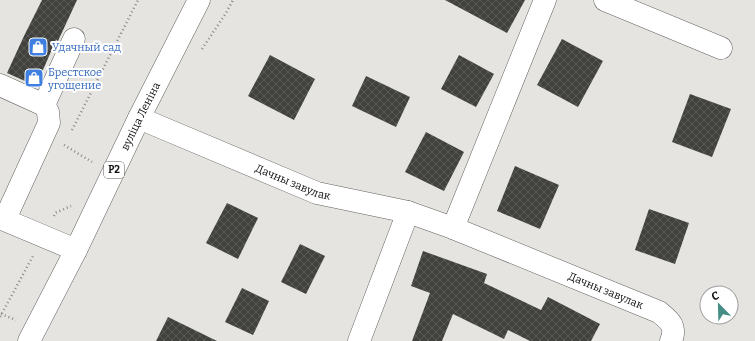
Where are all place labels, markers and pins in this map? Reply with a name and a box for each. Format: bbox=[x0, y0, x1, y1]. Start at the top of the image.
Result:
shop icon: Удачный сад bbox=[27, 36, 49, 58]
place label: Удачный сад bbox=[52, 41, 121, 54]
place label: Брестское угощение bbox=[47, 66, 102, 92]
shop icon: Брестское угощение bbox=[23, 67, 45, 89]

